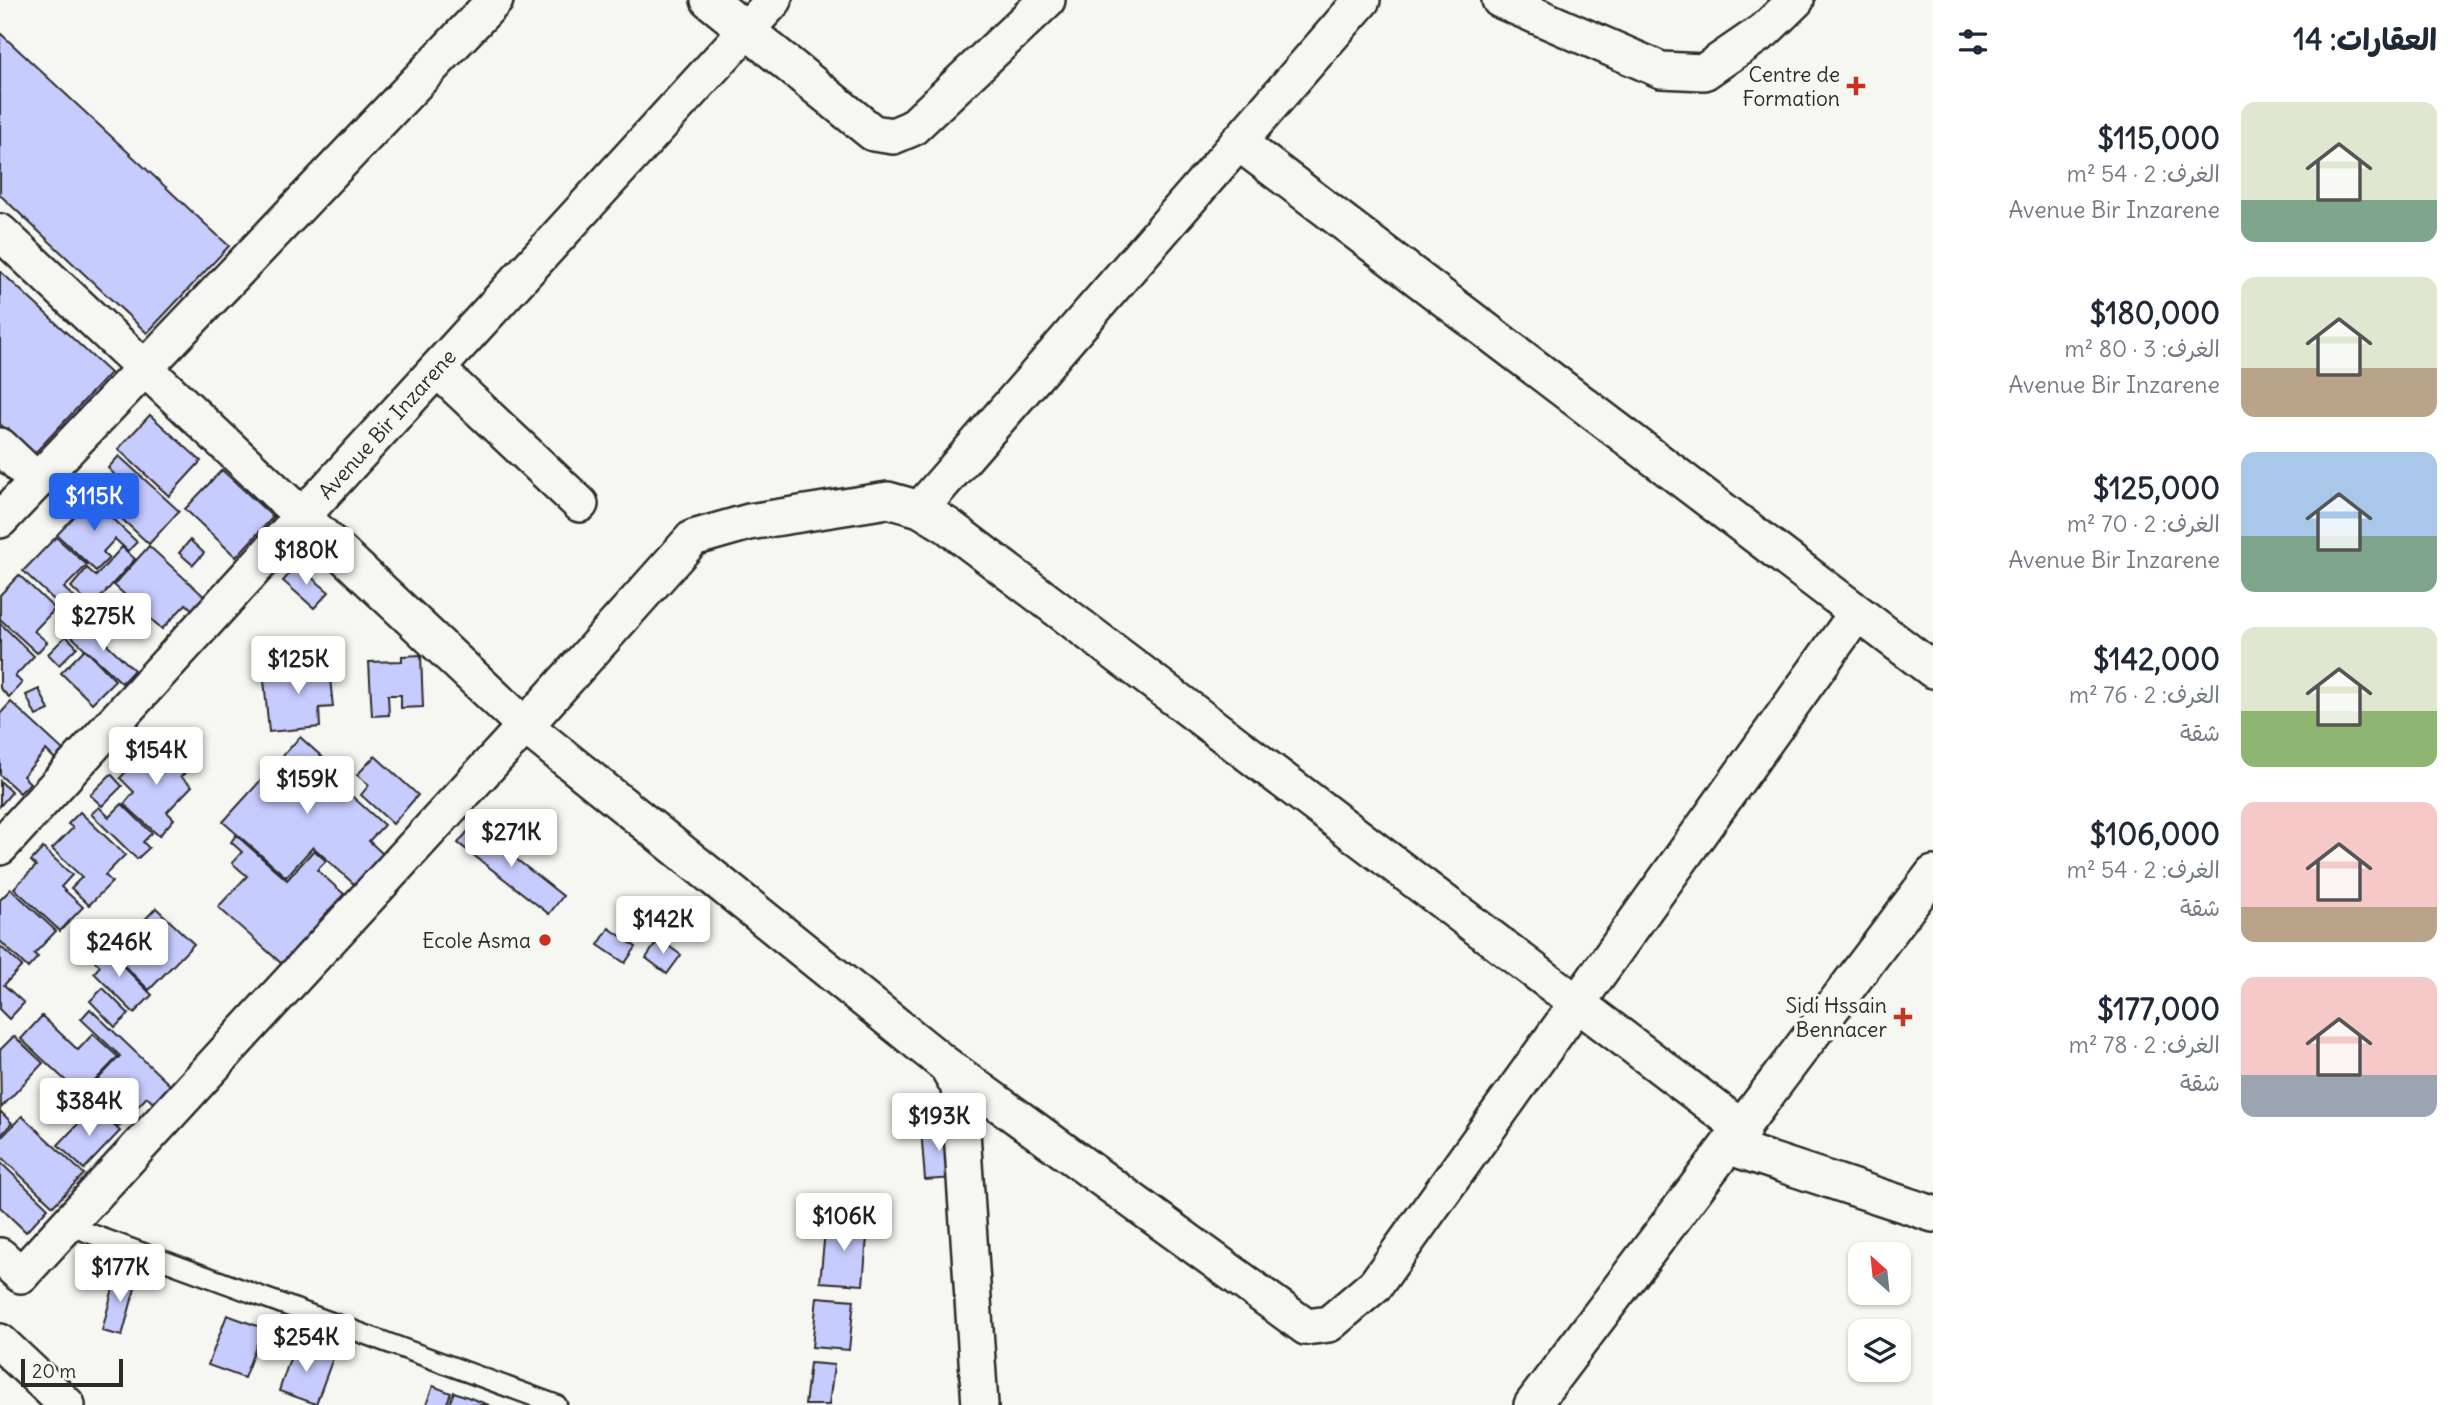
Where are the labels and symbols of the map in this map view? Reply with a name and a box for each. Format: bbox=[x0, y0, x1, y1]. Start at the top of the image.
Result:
place label: Centre de Formation bbox=[1743, 61, 1840, 112]
marker: Centre de Formation bbox=[1846, 76, 1866, 96]
street label: Avenue Bir Inzarene bbox=[312, 343, 462, 505]
pin: $115K bbox=[45, 474, 143, 533]
pin: $180K bbox=[257, 528, 355, 587]
pin: $275K bbox=[54, 594, 152, 653]
pin: $125K bbox=[249, 636, 347, 696]
pin: $154K bbox=[107, 728, 205, 787]
pin: $159K bbox=[258, 756, 356, 816]
pin: $271K bbox=[462, 810, 560, 869]
pin: $142K bbox=[614, 897, 712, 956]
pin: $246K bbox=[70, 920, 168, 979]
place label: Ecole Asma bbox=[422, 927, 531, 954]
marker: Ecole Asma bbox=[537, 932, 553, 948]
place label: Sidi Hssain Bennacer bbox=[1786, 992, 1887, 1043]
marker: Sidi Hssain Bennacer bbox=[1893, 1007, 1913, 1027]
pin: $384K bbox=[40, 1078, 138, 1138]
pin: $193K bbox=[890, 1094, 988, 1153]
pin: $106K bbox=[795, 1194, 893, 1253]
north arrow bbox=[1848, 1242, 1911, 1306]
pin: $177K bbox=[71, 1244, 169, 1304]
pin: $254K bbox=[257, 1314, 355, 1374]
scale bar bbox=[21, 1356, 122, 1388]

